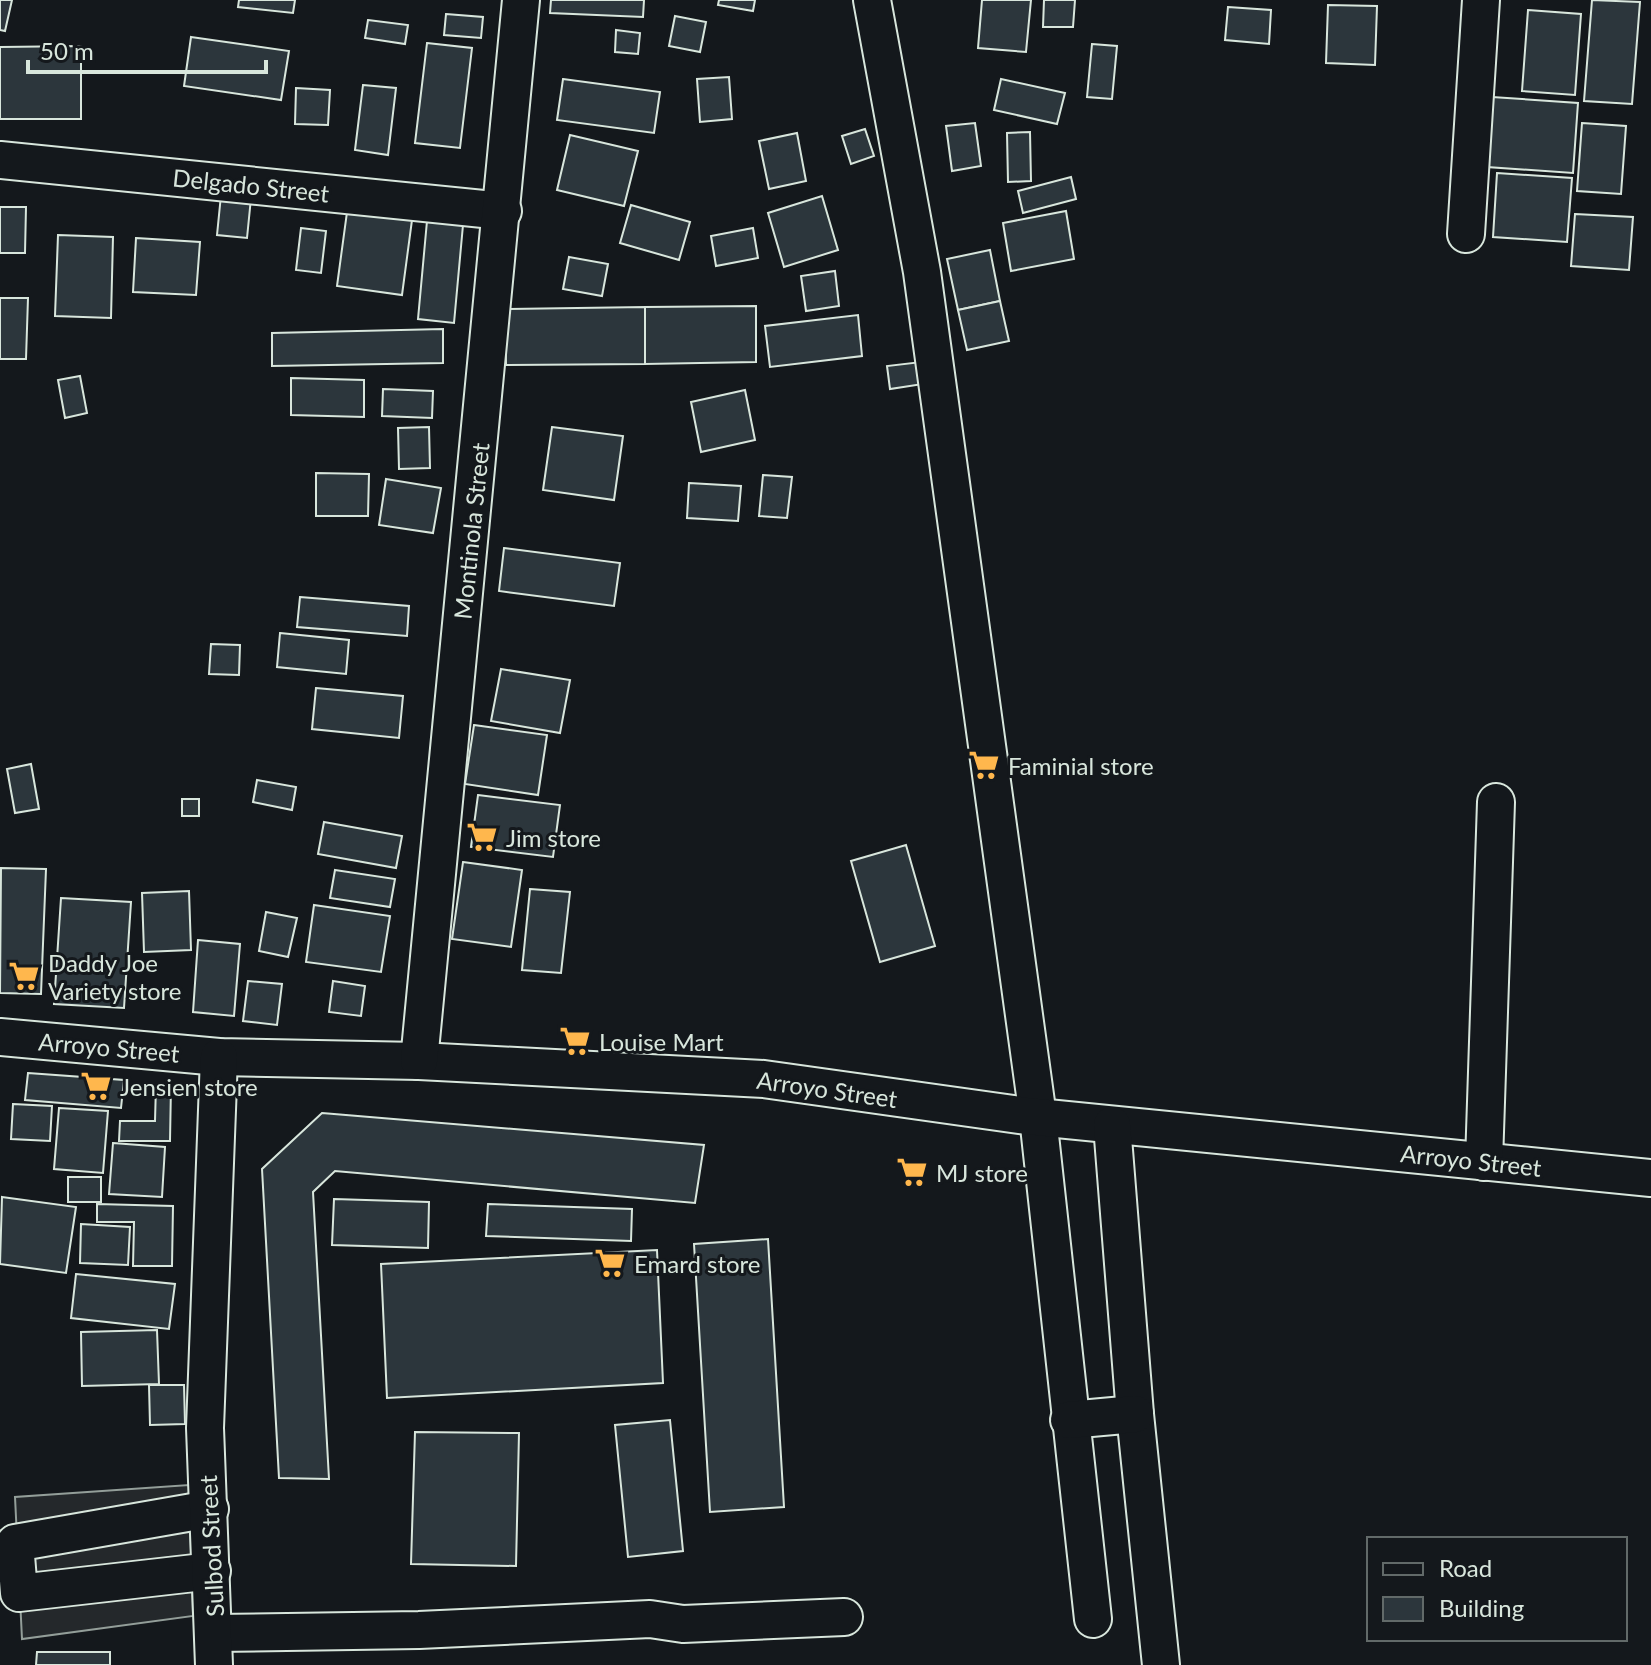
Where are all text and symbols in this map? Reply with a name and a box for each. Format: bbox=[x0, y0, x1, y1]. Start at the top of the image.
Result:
scale bar bbox=[28, 24, 266, 74]
text: 50 m bbox=[40, 36, 94, 65]
street label: Delgado Street bbox=[171, 162, 331, 208]
street label: Montinola Street bbox=[447, 441, 495, 621]
supermarket icon: Faminial store bbox=[967, 748, 1001, 782]
place label: Faminial store bbox=[1008, 751, 1154, 780]
supermarket icon: Jim store bbox=[465, 820, 499, 854]
place label: Jim store bbox=[506, 823, 601, 852]
place label: Daddy Joe Variety store bbox=[48, 948, 182, 1005]
supermarket icon: Daddy Joe Variety store bbox=[7, 959, 41, 993]
supermarket icon: Louise Mart bbox=[558, 1024, 592, 1058]
street label: Arroyo Street bbox=[37, 1026, 181, 1068]
place label: Louise Mart bbox=[599, 1027, 724, 1056]
street label: Arroyo Street bbox=[755, 1065, 899, 1113]
supermarket icon: Jensien store bbox=[79, 1069, 113, 1103]
place label: Jensien store bbox=[120, 1072, 258, 1101]
street label: Arroyo Street bbox=[1399, 1138, 1543, 1182]
supermarket icon: MJ store bbox=[895, 1155, 929, 1189]
place label: MJ store bbox=[936, 1158, 1028, 1187]
supermarket icon: Emard store bbox=[593, 1246, 627, 1280]
place label: Emard store bbox=[634, 1249, 761, 1278]
street label: Sulbod Street bbox=[193, 1474, 229, 1617]
legend bbox=[1367, 1537, 1627, 1641]
text: Road bbox=[1439, 1553, 1492, 1582]
text: Building bbox=[1439, 1593, 1524, 1622]

